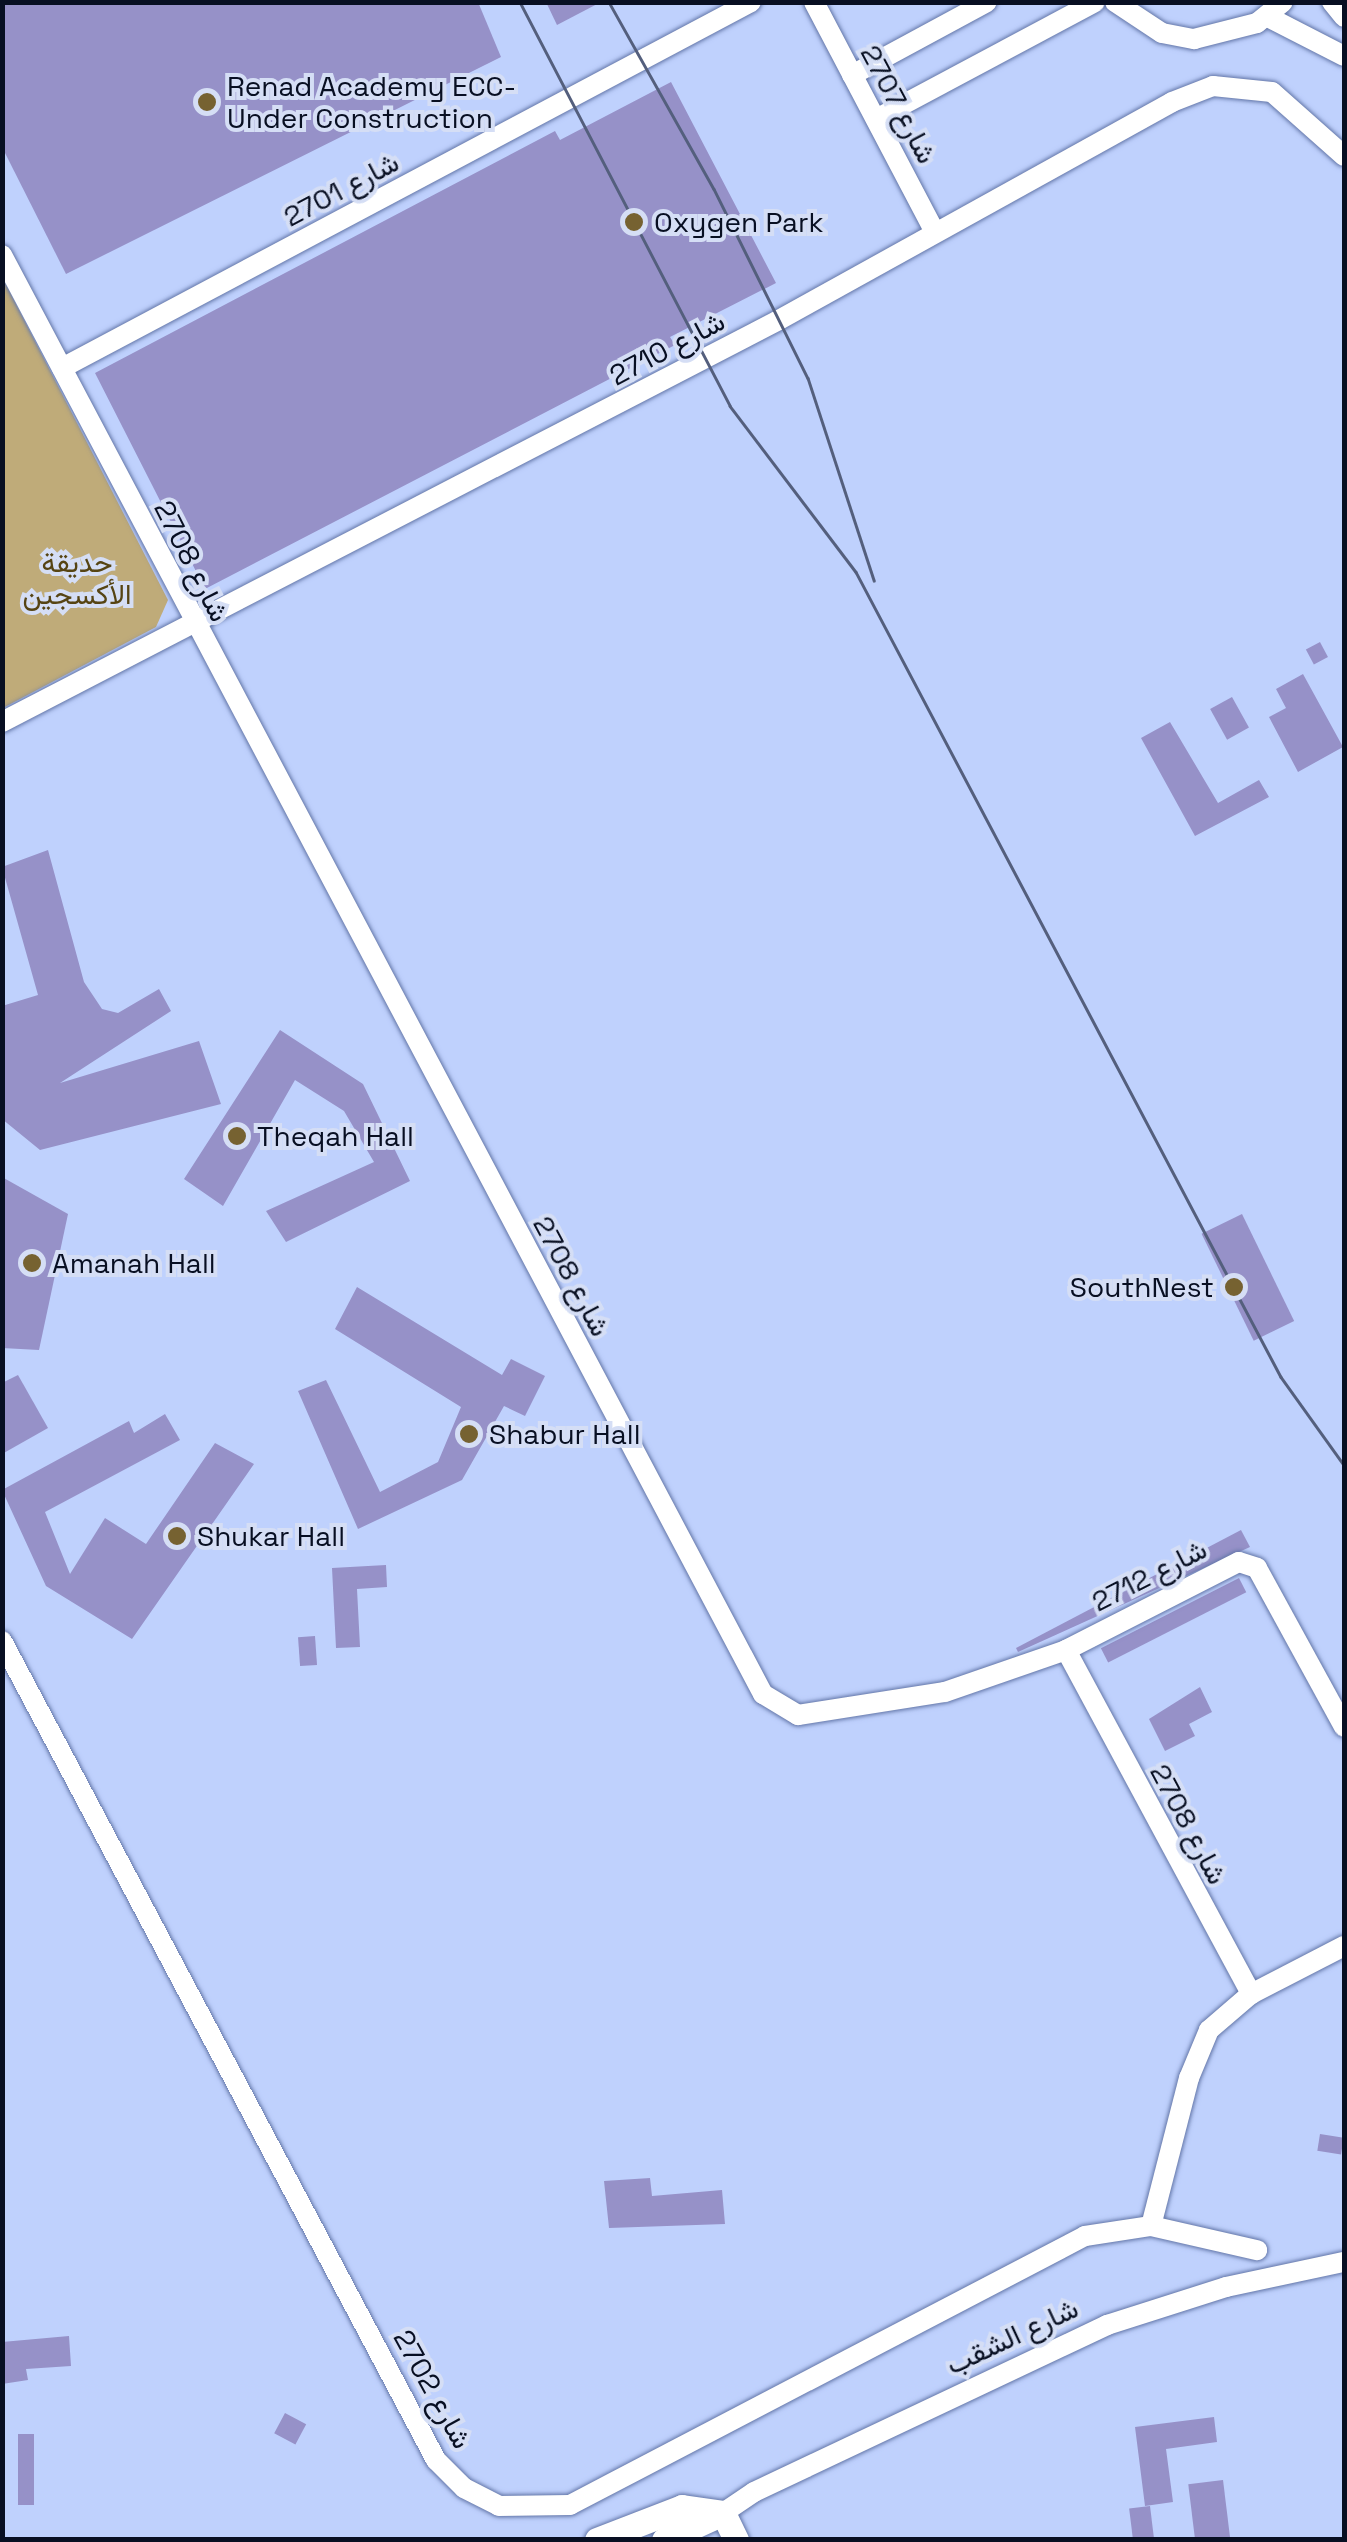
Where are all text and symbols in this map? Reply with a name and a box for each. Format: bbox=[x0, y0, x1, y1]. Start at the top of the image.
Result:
street label: شارع 2707 bbox=[854, 39, 944, 169]
place label: Renad Academy ECC- Under Construction bbox=[227, 69, 517, 135]
marker: Renad Academy ECC- Under Construction bbox=[196, 91, 218, 113]
street label: شارع 2701 bbox=[278, 145, 404, 233]
place label: Oxygen Park bbox=[654, 205, 824, 239]
marker: Oxygen Park bbox=[623, 211, 645, 233]
street label: شارع 2710 bbox=[604, 304, 730, 392]
street label: شارع 2708 bbox=[147, 495, 237, 627]
park label: حديقة الأكسجين bbox=[23, 545, 131, 611]
place label: Theqah Hall bbox=[257, 1119, 414, 1153]
marker: Theqah Hall bbox=[226, 1125, 248, 1147]
street label: شارع 2708 bbox=[526, 1210, 618, 1342]
place label: Amanah Hall bbox=[52, 1246, 216, 1280]
marker: Amanah Hall bbox=[21, 1252, 43, 1274]
place label: SouthNest bbox=[1070, 1270, 1214, 1304]
marker: SouthNest bbox=[1223, 1276, 1245, 1298]
place label: Shabur Hall bbox=[489, 1417, 641, 1451]
marker: Shabur Hall bbox=[458, 1423, 480, 1445]
place label: Shukar Hall bbox=[197, 1519, 345, 1553]
marker: Shukar Hall bbox=[166, 1525, 188, 1547]
street label: شارع 2712 bbox=[1086, 1532, 1212, 1618]
street label: شارع 2708 bbox=[1143, 1758, 1235, 1890]
street label: شارع الشقب bbox=[941, 2291, 1083, 2381]
street label: شارع 2702 bbox=[387, 2324, 479, 2454]

